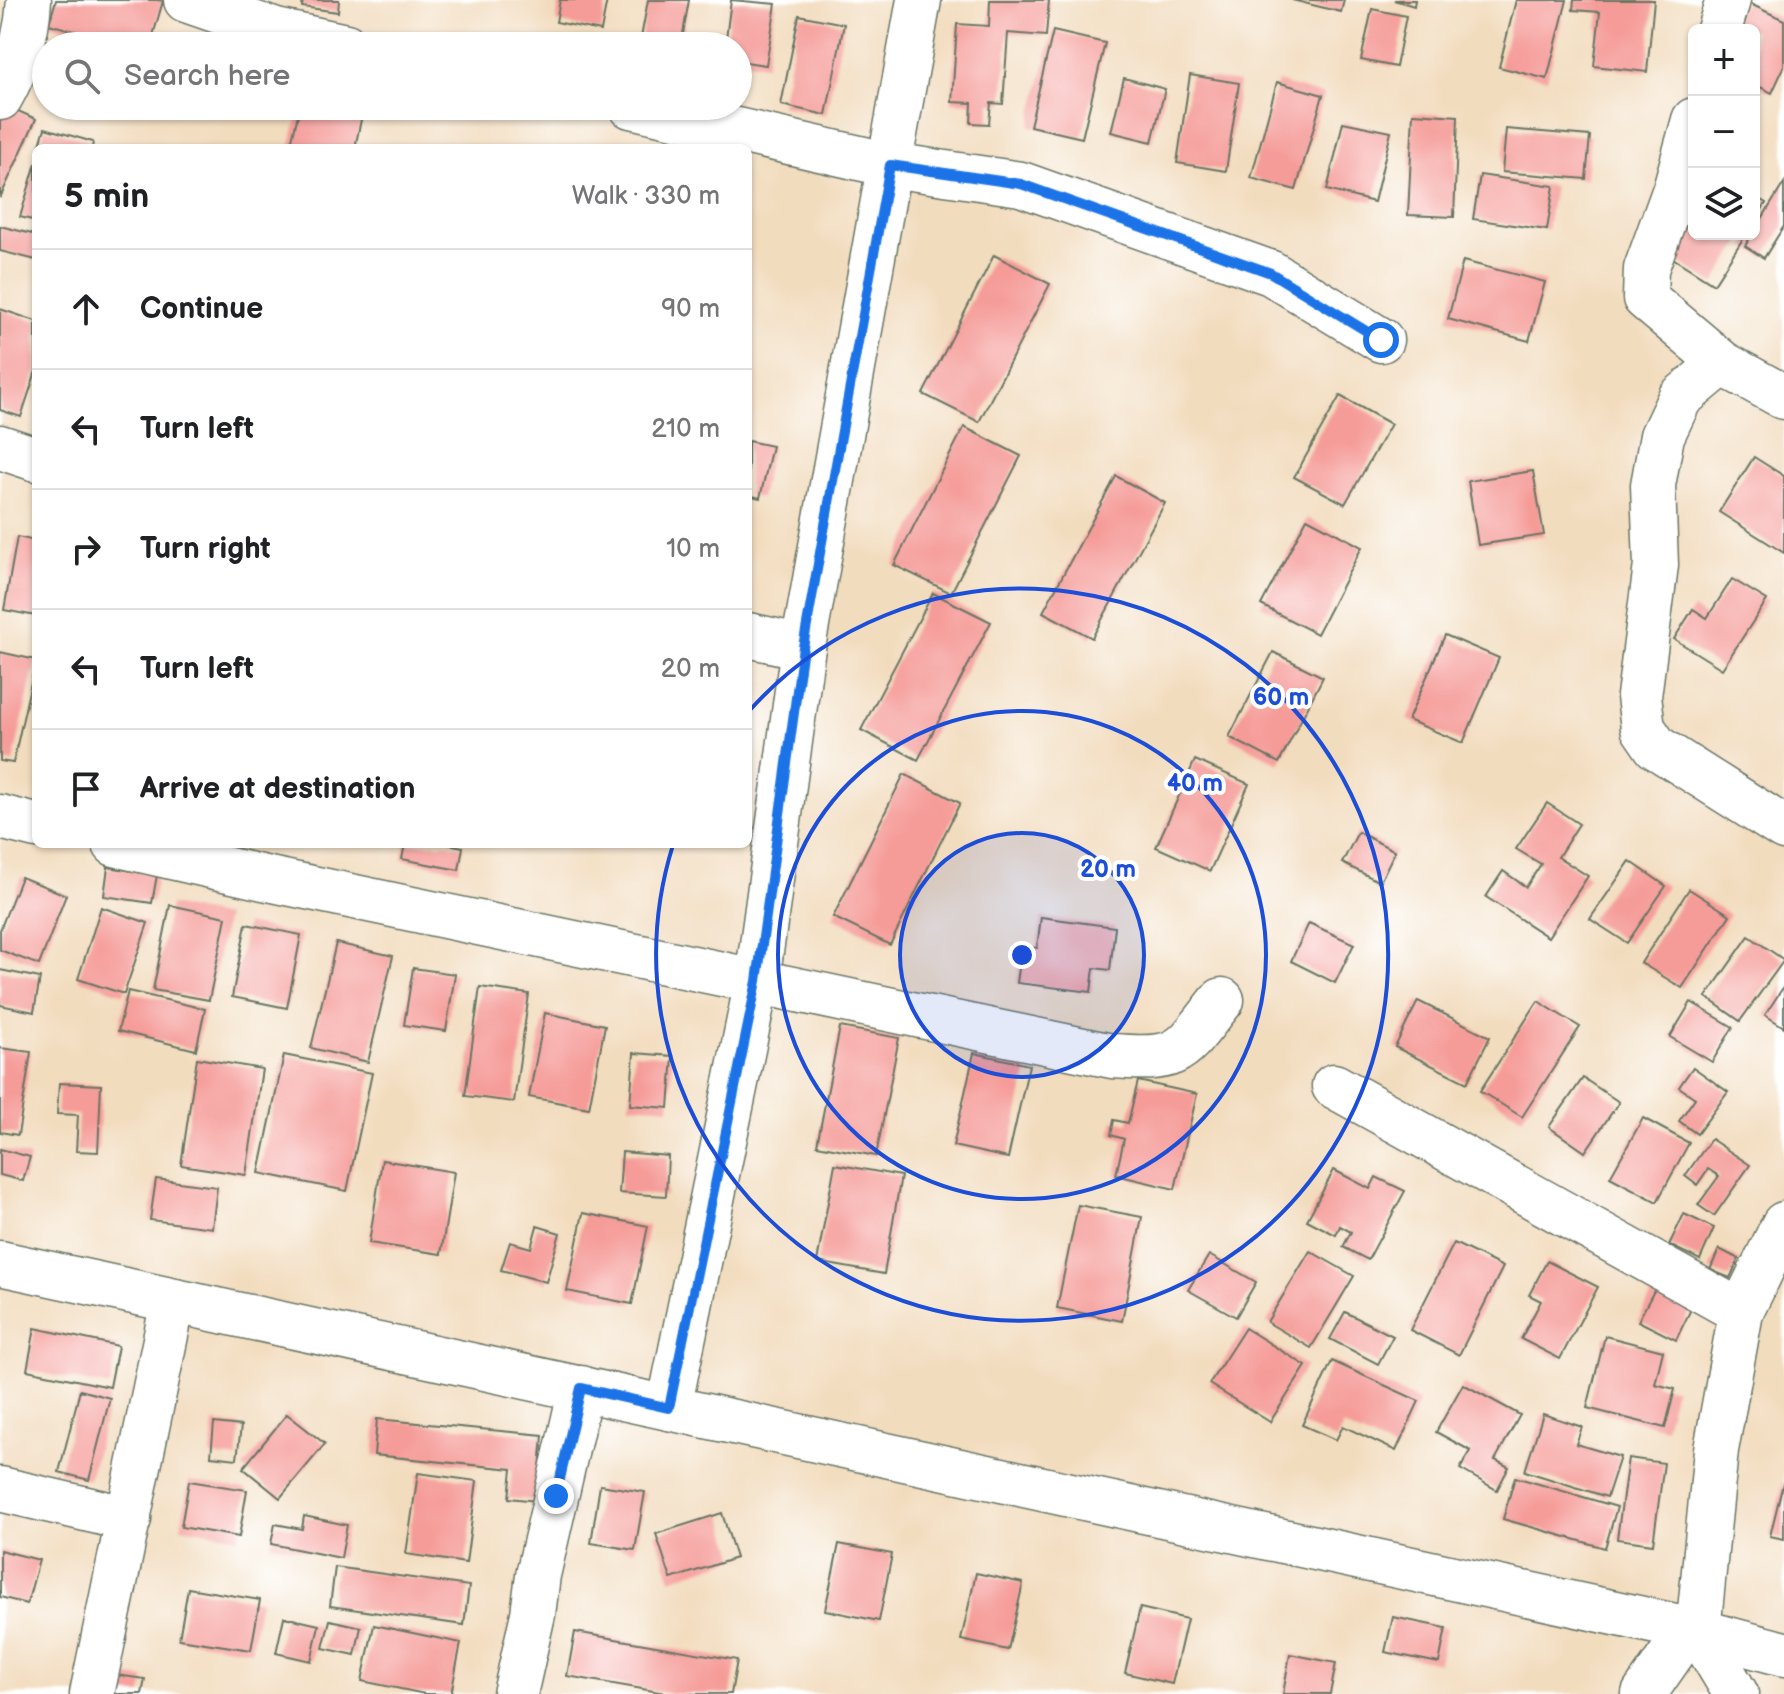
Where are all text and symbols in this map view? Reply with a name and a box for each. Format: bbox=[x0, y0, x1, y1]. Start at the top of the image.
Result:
map controls bbox=[1688, 24, 1760, 240]
button: + bbox=[1688, 24, 1760, 96]
search box bbox=[32, 32, 752, 120]
icon: search bbox=[60, 54, 104, 98]
text: Search here bbox=[124, 58, 290, 94]
button: − bbox=[1688, 96, 1760, 168]
button: layers bbox=[1688, 168, 1760, 240]
text: 5 min bbox=[64, 176, 149, 217]
text: Walk · 330 m bbox=[572, 181, 720, 212]
icon: ahead bbox=[64, 287, 108, 331]
text: Continue bbox=[140, 291, 263, 327]
text: 90 m bbox=[661, 294, 720, 325]
route start bbox=[1363, 322, 1399, 358]
icon: left bbox=[64, 407, 108, 451]
text: Turn left bbox=[140, 411, 254, 447]
text: 210 m bbox=[651, 414, 720, 445]
icon: right bbox=[64, 527, 108, 571]
text: Turn right bbox=[140, 531, 271, 567]
text: 10 m bbox=[666, 534, 720, 565]
icon: left bbox=[64, 647, 108, 691]
text: Turn left bbox=[140, 651, 254, 687]
text: 20 m bbox=[661, 654, 720, 685]
text: 60 m bbox=[1253, 683, 1309, 712]
icon: arrive bbox=[64, 767, 108, 811]
text: 40 m bbox=[1167, 769, 1223, 798]
text: Arrive at destination bbox=[140, 771, 416, 807]
text: 20 m bbox=[1080, 855, 1136, 884]
centre of rings bbox=[1008, 941, 1036, 969]
route end bbox=[538, 1478, 574, 1514]

